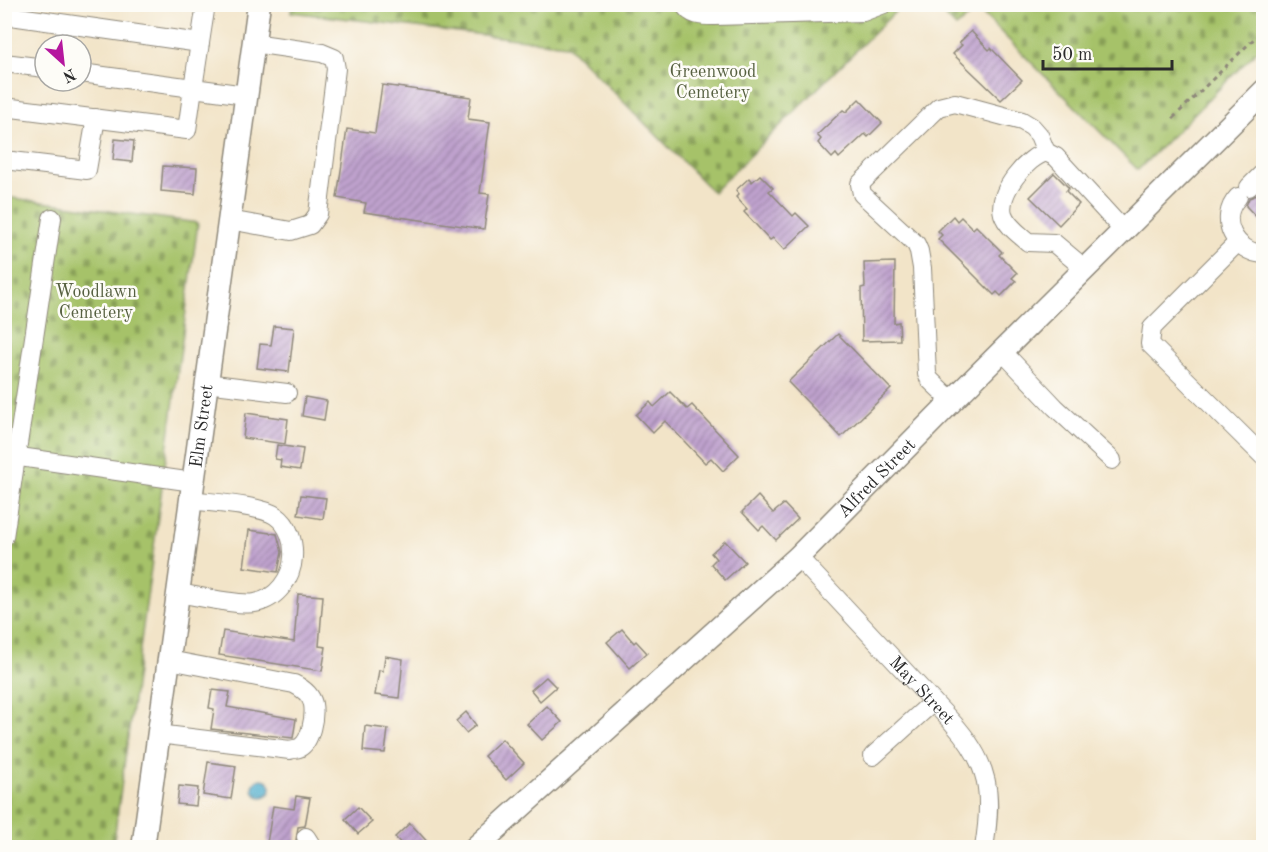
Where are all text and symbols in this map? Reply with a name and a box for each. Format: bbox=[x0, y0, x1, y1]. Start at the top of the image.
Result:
north arrow bbox=[33, 33, 93, 93]
scale bar bbox=[1043, 33, 1172, 71]
text: 50 m bbox=[1052, 46, 1092, 64]
park label: Greenwood Cemetery bbox=[670, 63, 756, 102]
text: N bbox=[59, 65, 78, 85]
park label: Woodlawn Cemetery bbox=[55, 283, 137, 322]
street label: Elm Street bbox=[187, 383, 217, 469]
street label: Alfred Street bbox=[834, 436, 919, 521]
street label: May Street bbox=[886, 653, 957, 728]

